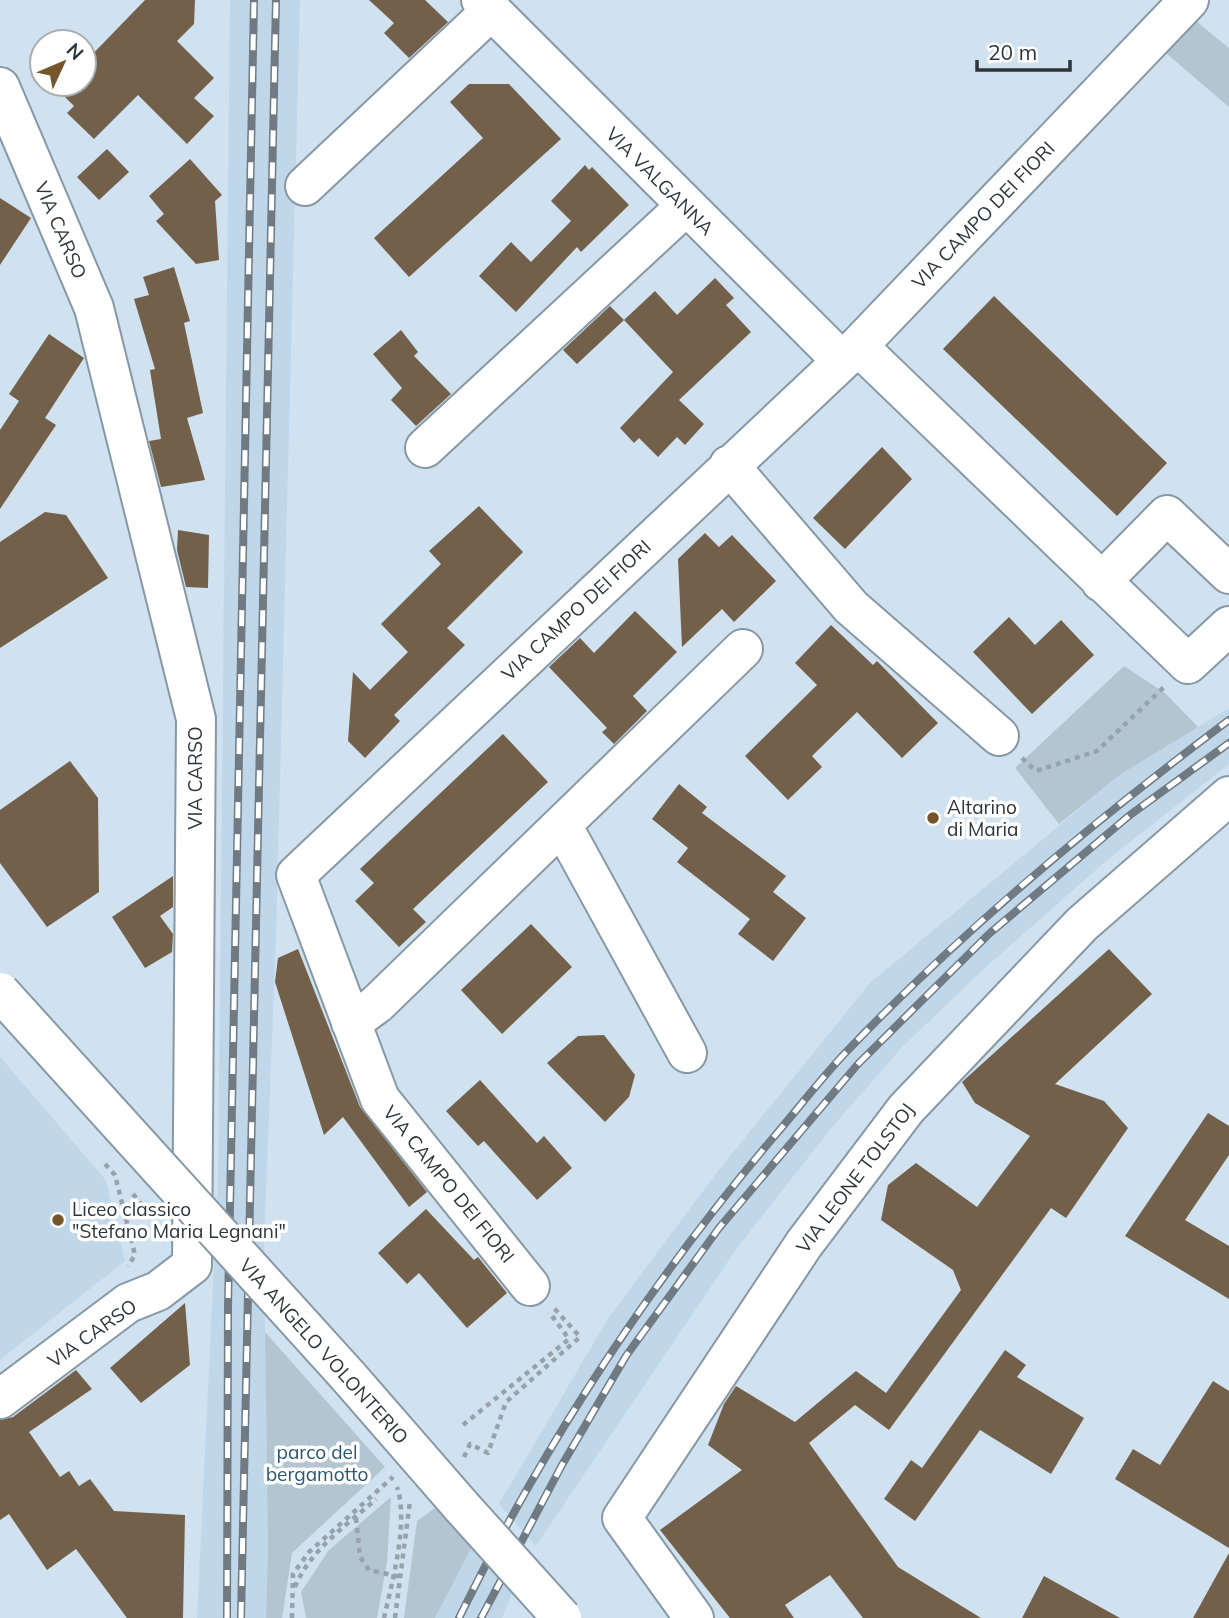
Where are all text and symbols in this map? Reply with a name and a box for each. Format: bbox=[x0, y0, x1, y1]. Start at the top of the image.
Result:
north arrow bbox=[28, 28, 98, 98]
scale bar bbox=[977, 28, 1070, 72]
text: N bbox=[62, 38, 89, 65]
text: 20 m bbox=[988, 39, 1037, 65]
street label: VIA VALGANNA bbox=[601, 122, 719, 240]
street label: VIA CAMPO DEI FIORI bbox=[906, 136, 1060, 294]
street label: VIA CARSO bbox=[30, 178, 92, 282]
street label: VIA CAMPO DEI FIORI bbox=[496, 535, 656, 685]
street label: VIA CARSO bbox=[183, 726, 207, 830]
place label: Altarino di Maria bbox=[947, 795, 1018, 841]
marker: Altarino di Maria bbox=[925, 810, 941, 826]
street label: VIA LEONE TOLSTOJ bbox=[791, 1098, 919, 1258]
street label: VIA CAMPO DEI FIORI bbox=[378, 1100, 520, 1268]
place label: Liceo classico "Stefano Maria Legnani" bbox=[72, 1197, 286, 1243]
marker: Liceo classico "Stefano Maria Legnani" bbox=[50, 1212, 66, 1228]
street label: VIA ANGELO VOLONTERIO bbox=[234, 1253, 414, 1449]
street label: VIA CARSO bbox=[43, 1294, 141, 1372]
park label: parco del bergamotto bbox=[266, 1440, 368, 1486]

